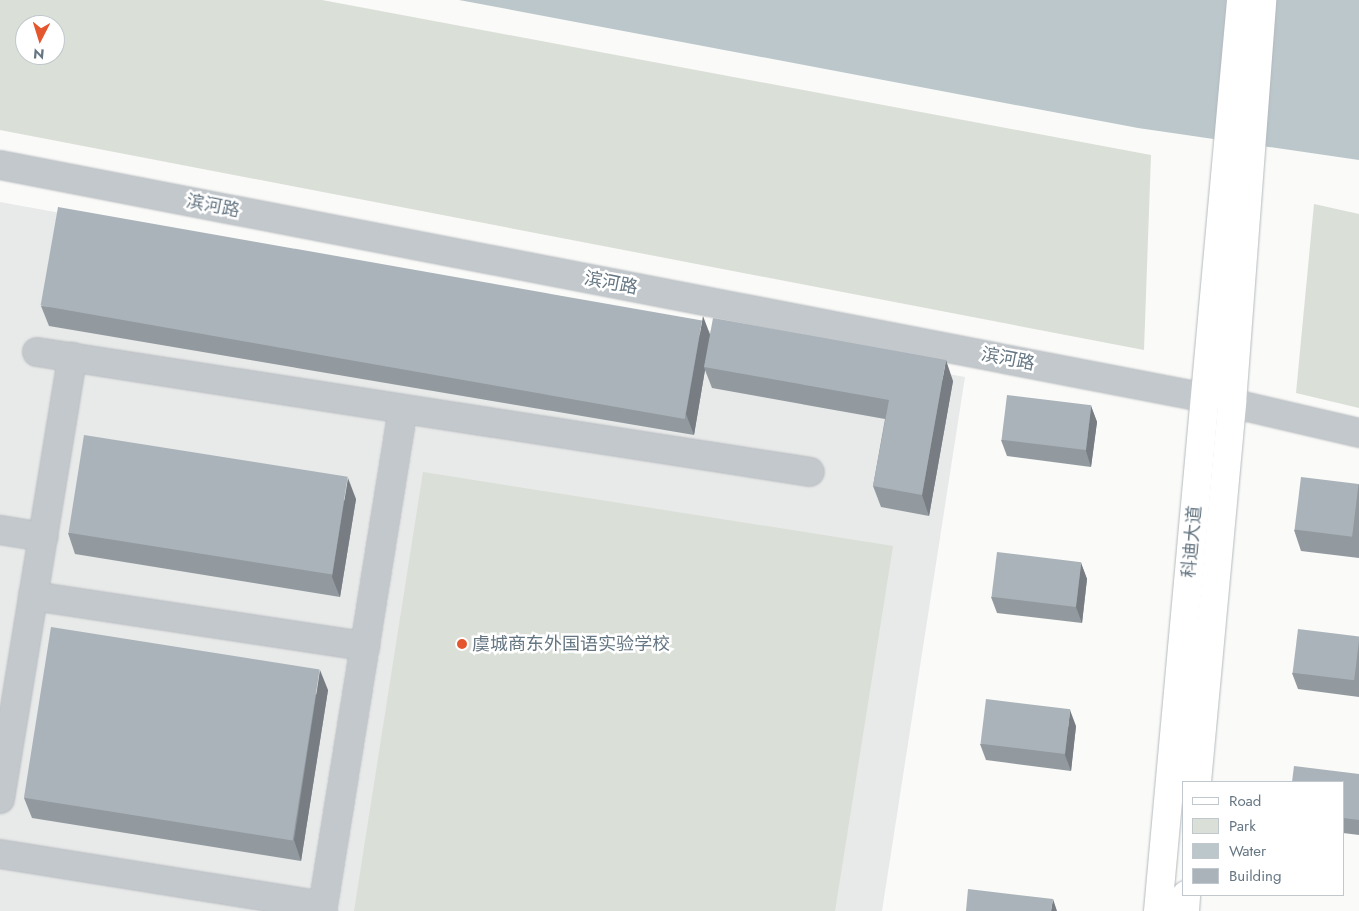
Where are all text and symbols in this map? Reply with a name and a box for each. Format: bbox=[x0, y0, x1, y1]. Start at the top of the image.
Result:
north arrow bbox=[15, 15, 65, 65]
text: N bbox=[32, 43, 45, 64]
street label: 滨河路 bbox=[184, 190, 242, 222]
street label: 滨河路 bbox=[582, 267, 640, 299]
street label: 滨河路 bbox=[979, 343, 1037, 375]
street label: 科迪大道 bbox=[1178, 505, 1206, 579]
place label: 虞城商东外国语实验学校 bbox=[472, 633, 670, 655]
marker: 虞城商东外国语实验学校 bbox=[456, 638, 468, 650]
legend bbox=[1182, 781, 1344, 896]
text: Road bbox=[1229, 790, 1261, 812]
text: Park bbox=[1229, 815, 1256, 837]
text: Water bbox=[1229, 840, 1266, 862]
text: Building bbox=[1229, 865, 1281, 887]

